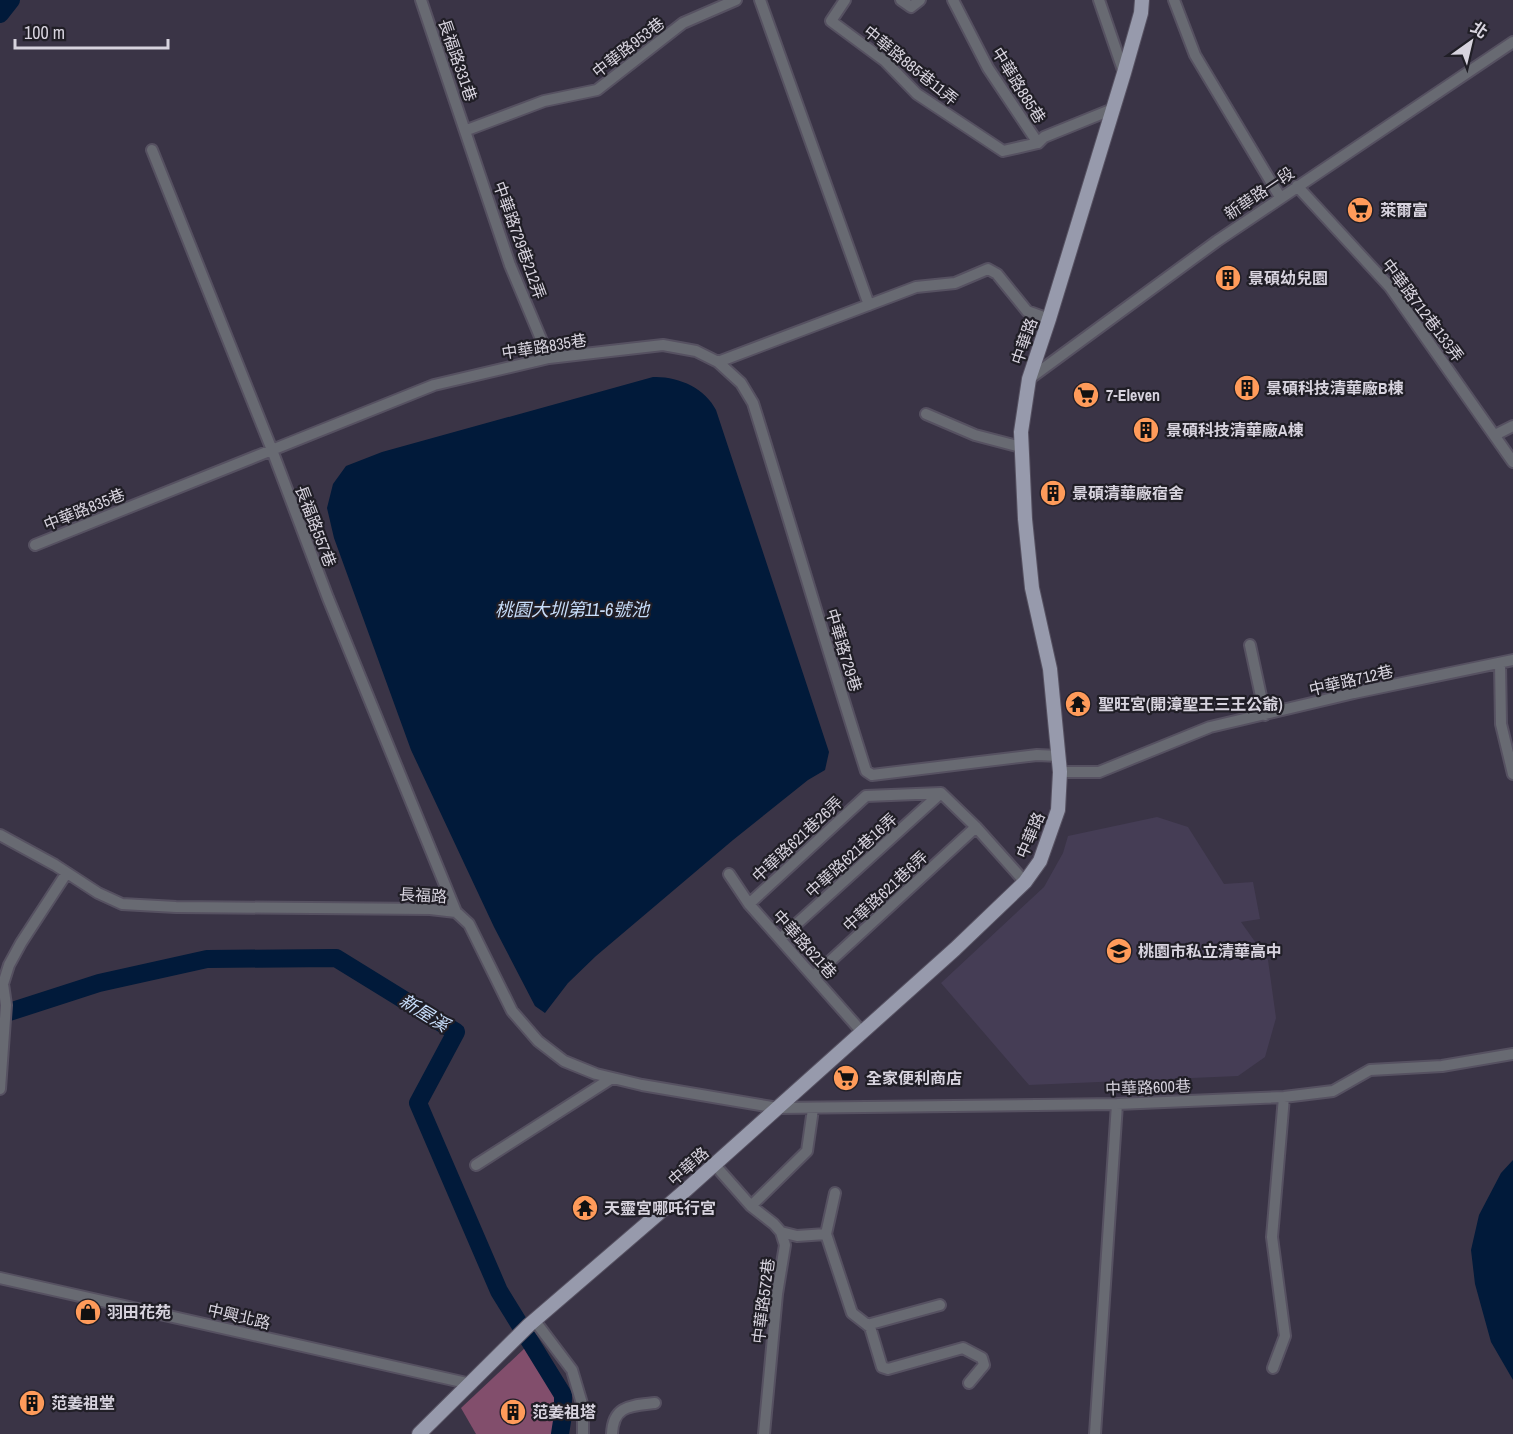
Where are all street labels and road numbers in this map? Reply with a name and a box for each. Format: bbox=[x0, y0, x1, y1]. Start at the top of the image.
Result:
street label: 中華路953巷 bbox=[587, 12, 669, 82]
street label: 長福路331巷 bbox=[434, 16, 482, 104]
street label: 中華路885巷11弄 bbox=[859, 20, 963, 110]
street label: 中華路885巷 bbox=[987, 43, 1051, 127]
street label: 新華路一段 bbox=[1220, 162, 1298, 224]
street label: 中華路729巷212弄 bbox=[488, 178, 552, 302]
street label: 中華路712巷133弄 bbox=[1377, 254, 1469, 366]
street label: 中華路 bbox=[1006, 315, 1042, 367]
street label: 中華路835巷 bbox=[500, 328, 588, 364]
street label: 長福路557巷 bbox=[290, 482, 342, 570]
street label: 中華路835巷 bbox=[40, 483, 128, 535]
street label: 中華路729巷 bbox=[821, 606, 867, 694]
street label: 中華路712巷 bbox=[1307, 660, 1395, 700]
street label: 中華路621巷26弄 bbox=[747, 791, 847, 887]
street label: 中華路621巷16弄 bbox=[800, 808, 902, 902]
street label: 中華路 bbox=[1010, 809, 1050, 861]
street label: 中華路621巷6弄 bbox=[838, 846, 932, 936]
street label: 長福路 bbox=[398, 883, 448, 907]
street label: 中華路621巷 bbox=[768, 905, 842, 983]
street label: 中華路600巷 bbox=[1105, 1075, 1191, 1099]
street label: 中華路 bbox=[663, 1142, 713, 1190]
street label: 中華路572巷 bbox=[747, 1257, 779, 1345]
street label: 中興北路 bbox=[205, 1298, 273, 1334]

